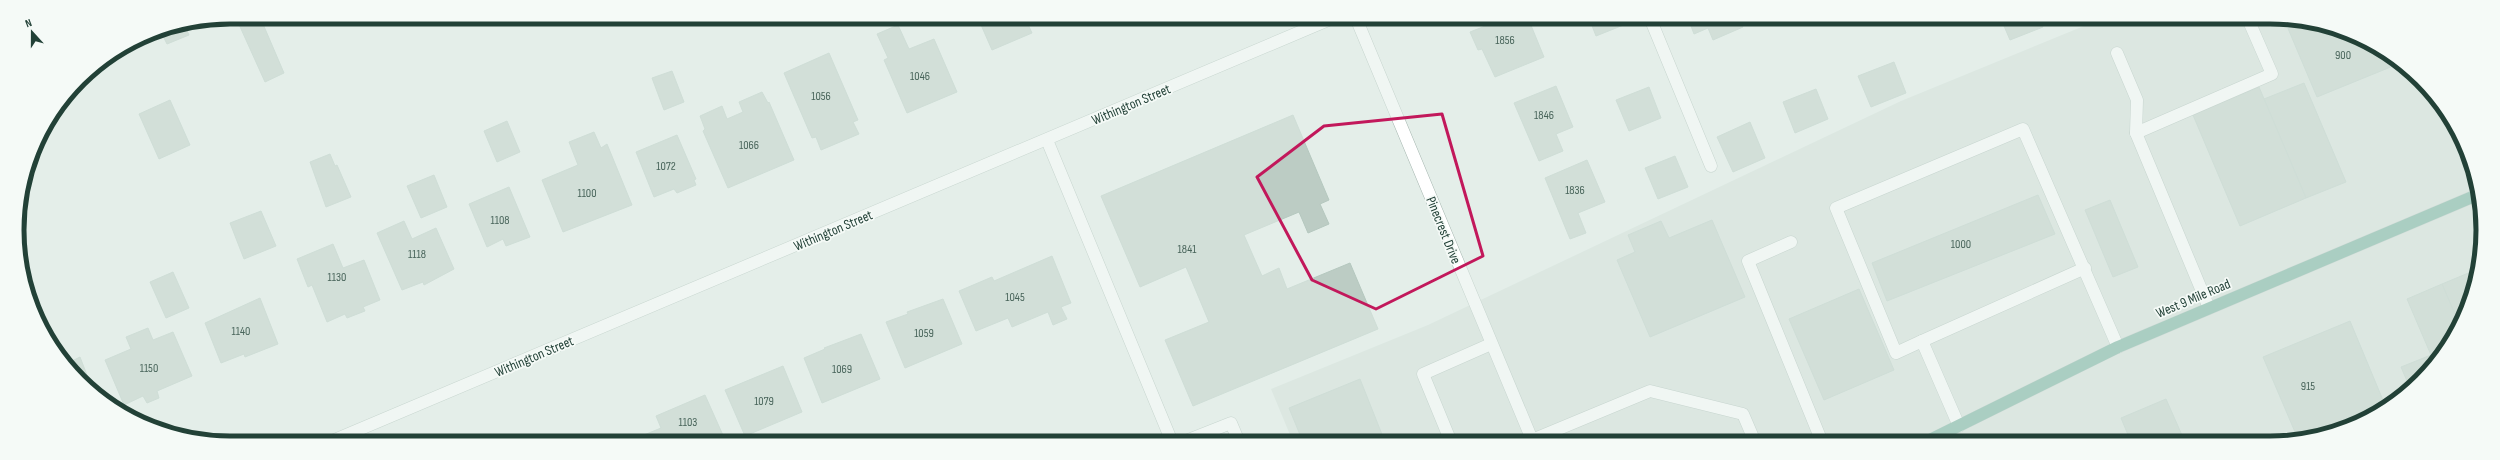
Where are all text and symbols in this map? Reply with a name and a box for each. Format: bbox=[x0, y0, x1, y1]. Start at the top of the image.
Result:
north arrow bbox=[12, 12, 52, 52]
text: N bbox=[24, 16, 34, 30]
house number: 1856 bbox=[1495, 33, 1515, 48]
house number: 900 bbox=[2335, 48, 2351, 63]
house number: 1046 bbox=[910, 69, 930, 84]
street label: Withington Street bbox=[1089, 80, 1173, 129]
house number: 1056 bbox=[811, 89, 831, 104]
house number: 1846 bbox=[1534, 108, 1554, 123]
house number: 1066 bbox=[739, 138, 759, 153]
house number: 1072 bbox=[656, 159, 676, 174]
house number: 1836 bbox=[1565, 183, 1585, 198]
house number: 1100 bbox=[577, 186, 597, 201]
street label: Pinecrest Drive bbox=[1422, 194, 1465, 266]
street label: Withington Street bbox=[791, 206, 875, 255]
house number: 1108 bbox=[490, 213, 510, 228]
house number: 1000 bbox=[1951, 237, 1971, 252]
house number: 1841 bbox=[1178, 242, 1197, 257]
house number: 1118 bbox=[408, 247, 426, 262]
house number: 1130 bbox=[328, 270, 346, 285]
street label: West 9 Mile Road bbox=[2153, 275, 2233, 322]
house number: 1045 bbox=[1005, 290, 1025, 305]
house number: 1140 bbox=[232, 324, 250, 339]
house number: 1059 bbox=[914, 326, 934, 341]
street label: Withington Street bbox=[492, 332, 576, 381]
house number: 1150 bbox=[140, 361, 158, 376]
house number: 1069 bbox=[832, 362, 852, 377]
house number: 915 bbox=[2301, 379, 2315, 394]
house number: 1079 bbox=[754, 394, 774, 409]
house number: 1103 bbox=[679, 415, 697, 430]

